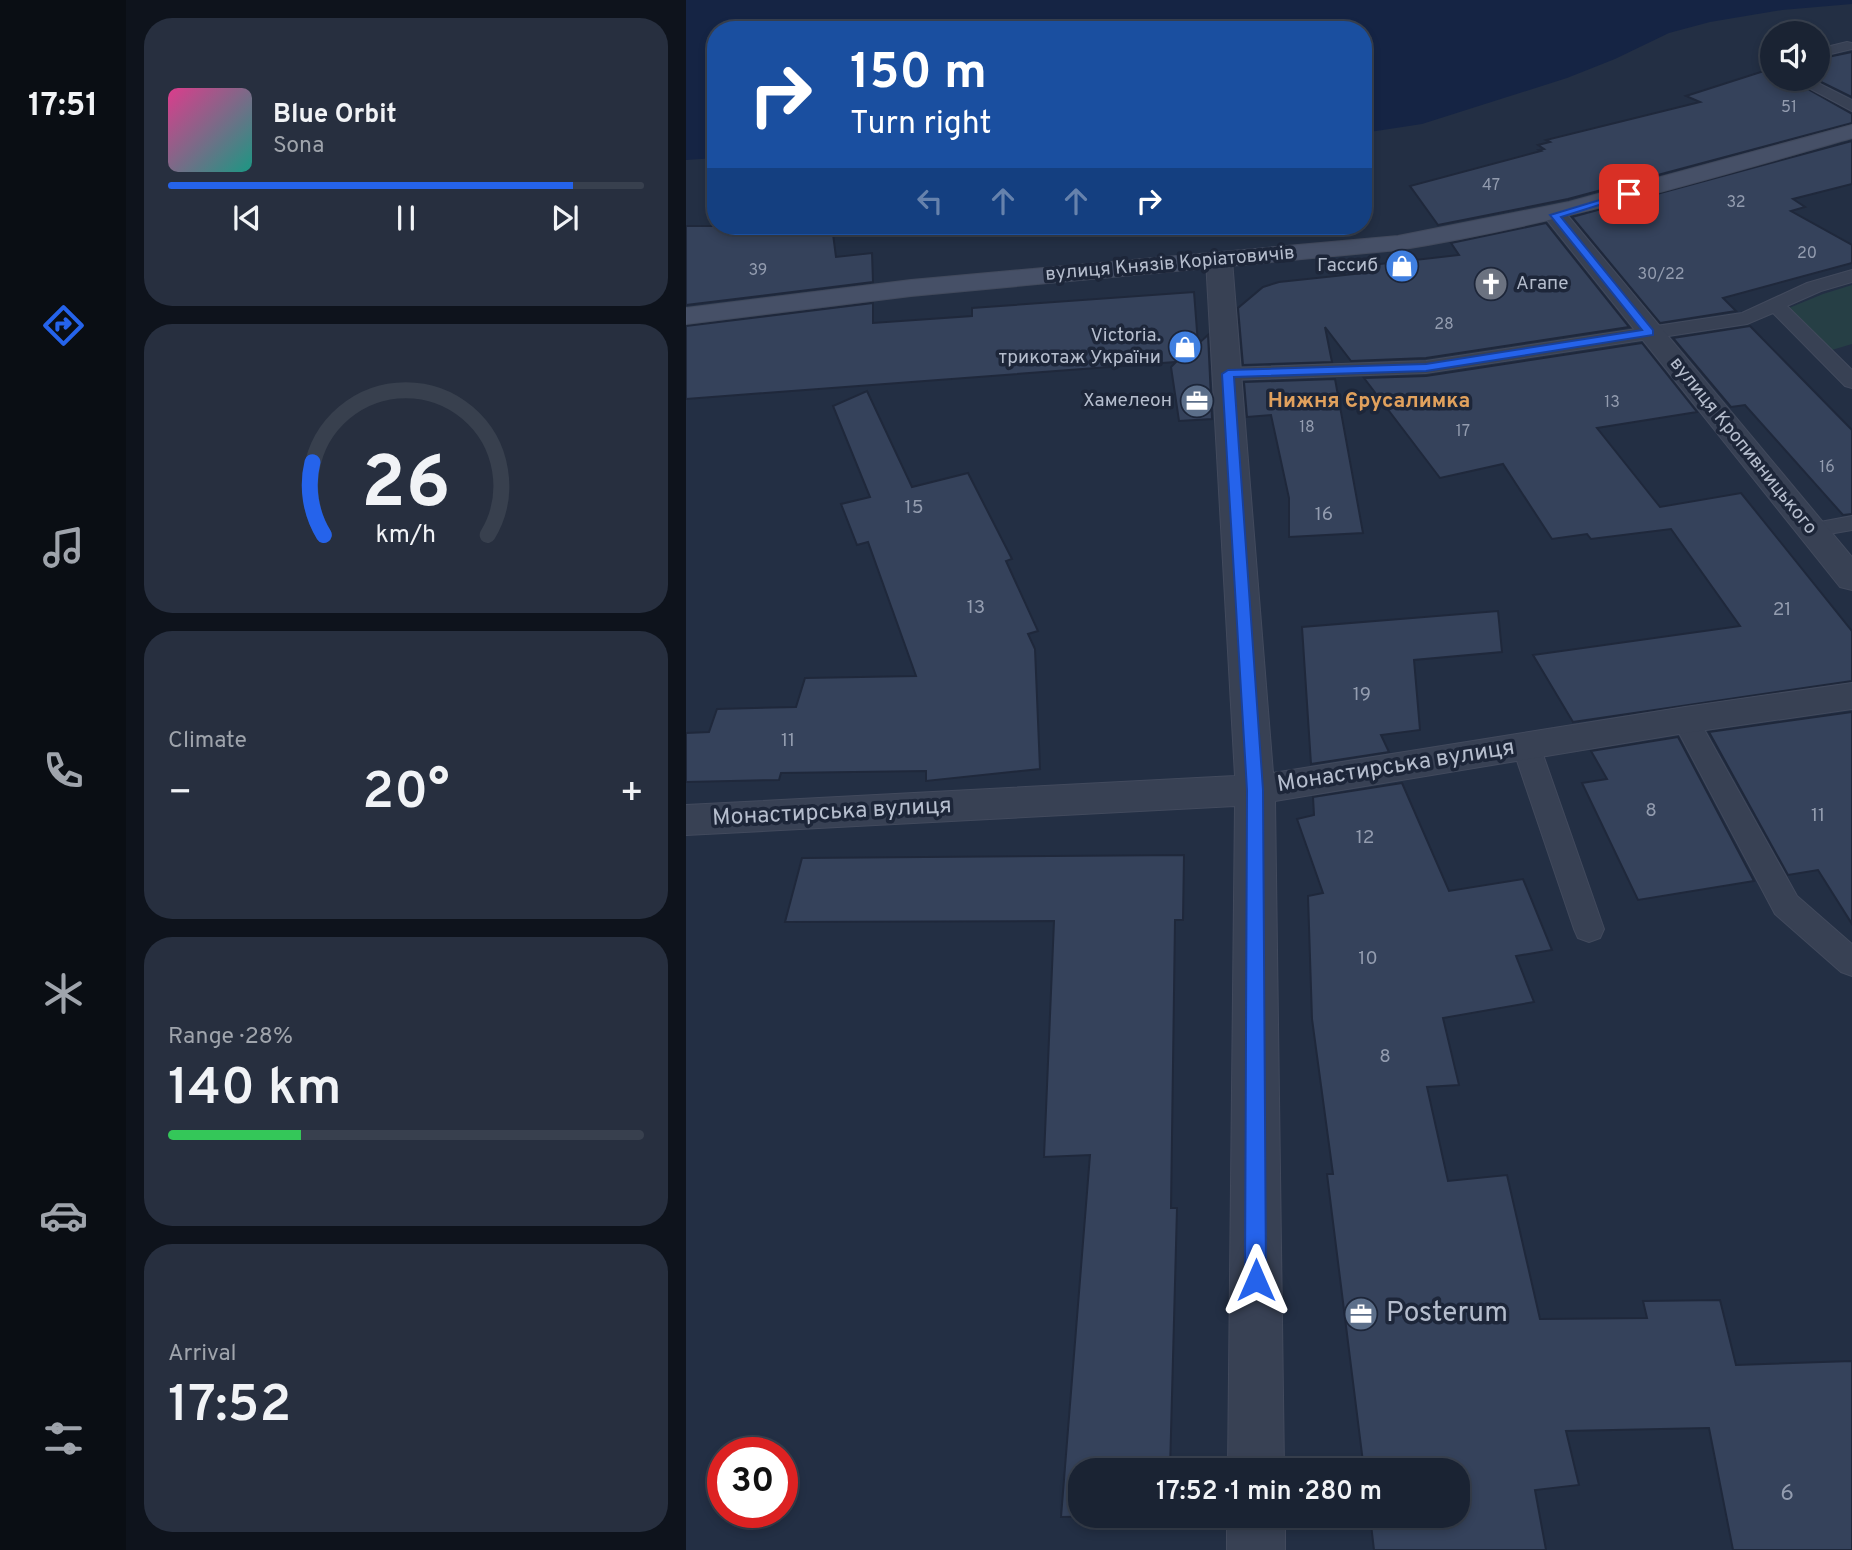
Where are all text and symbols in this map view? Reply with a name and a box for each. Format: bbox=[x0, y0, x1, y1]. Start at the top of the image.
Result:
map controls bbox=[1760, 21, 1830, 91]
button: sound bbox=[1760, 21, 1830, 91]
text: 150 m bbox=[850, 44, 987, 106]
icon: right bbox=[735, 49, 826, 140]
text: 17:51 bbox=[28, 87, 98, 127]
house number: 51 bbox=[1781, 98, 1797, 118]
text: Blue Orbit bbox=[273, 99, 397, 132]
text: Turn right bbox=[850, 105, 992, 145]
text: Sona bbox=[273, 132, 324, 161]
pin bbox=[1599, 164, 1659, 224]
icon: arrive bbox=[1610, 175, 1648, 213]
house number: 47 bbox=[1482, 176, 1500, 196]
icon: left bbox=[911, 182, 949, 220]
icon: ahead bbox=[984, 182, 1022, 220]
icon: ahead bbox=[1057, 182, 1095, 220]
icon: right bbox=[1130, 182, 1168, 220]
house number: 32 bbox=[1726, 193, 1746, 213]
icon: previous bbox=[228, 199, 266, 237]
icon: pause bbox=[387, 199, 425, 237]
icon: next bbox=[546, 199, 584, 237]
street label: вулиця Князів Коріатовичів bbox=[1044, 241, 1296, 287]
house number: 20 bbox=[1797, 244, 1817, 264]
shop icon: Гассиб bbox=[1383, 247, 1421, 285]
place label: Гассиб bbox=[1317, 254, 1378, 278]
house number: 39 bbox=[749, 261, 767, 281]
church icon: Агапе bbox=[1472, 265, 1510, 303]
house number: 30/22 bbox=[1637, 265, 1685, 285]
place label: Агапе bbox=[1516, 272, 1569, 296]
icon: directions bbox=[39, 301, 88, 350]
house number: 28 bbox=[1434, 315, 1454, 335]
place label: Victoria. трикотаж України bbox=[999, 324, 1161, 370]
shop icon: Victoria. трикотаж України bbox=[1166, 328, 1204, 366]
street label: вулиця Кропивницького bbox=[1664, 352, 1822, 540]
office icon: Хамелеон bbox=[1178, 382, 1216, 420]
district label: Нижня Єрусалимка bbox=[1268, 388, 1470, 415]
place label: Хамелеон bbox=[1083, 389, 1172, 413]
house number: 13 bbox=[1604, 393, 1620, 413]
house number: 18 bbox=[1299, 418, 1315, 438]
house number: 17 bbox=[1456, 422, 1470, 442]
text: 26 bbox=[361, 441, 451, 533]
house number: 16 bbox=[1819, 458, 1835, 478]
house number: 15 bbox=[905, 496, 923, 520]
house number: 16 bbox=[1315, 503, 1333, 527]
text: km/h bbox=[376, 519, 436, 551]
icon: music bbox=[39, 523, 88, 572]
house number: 13 bbox=[967, 596, 985, 620]
house number: 21 bbox=[1773, 598, 1791, 622]
house number: 19 bbox=[1353, 683, 1371, 707]
text: Climate bbox=[168, 727, 247, 756]
house number: 11 bbox=[781, 729, 795, 753]
street label: Монастирська вулиця bbox=[1275, 734, 1517, 800]
icon: phone bbox=[39, 746, 88, 795]
text: 20° bbox=[362, 761, 450, 827]
text: − bbox=[168, 770, 193, 819]
text: + bbox=[619, 770, 644, 819]
street label: Монастирська вулиця bbox=[711, 792, 953, 834]
house number: 8 bbox=[1645, 799, 1657, 823]
house number: 11 bbox=[1811, 804, 1825, 828]
house number: 12 bbox=[1356, 826, 1374, 850]
house number: 10 bbox=[1358, 947, 1378, 971]
icon: climate bbox=[39, 969, 88, 1018]
text: Range · 28% bbox=[168, 1023, 293, 1052]
house number: 8 bbox=[1379, 1045, 1391, 1069]
text: 140 km bbox=[168, 1057, 342, 1123]
icon: car bbox=[39, 1191, 88, 1240]
position arrow bbox=[1219, 1243, 1293, 1317]
office icon: Posterum bbox=[1342, 1295, 1380, 1333]
place label: Posterum bbox=[1386, 1296, 1508, 1332]
text: Arrival bbox=[168, 1340, 237, 1369]
text: 17:52 bbox=[168, 1374, 291, 1440]
icon: filters bbox=[39, 1414, 88, 1463]
speed limit sign: 30 bbox=[707, 1437, 798, 1528]
text: 17:52 · 1 min · 280 m bbox=[1156, 1476, 1382, 1509]
house number: 6 bbox=[1780, 1480, 1794, 1509]

